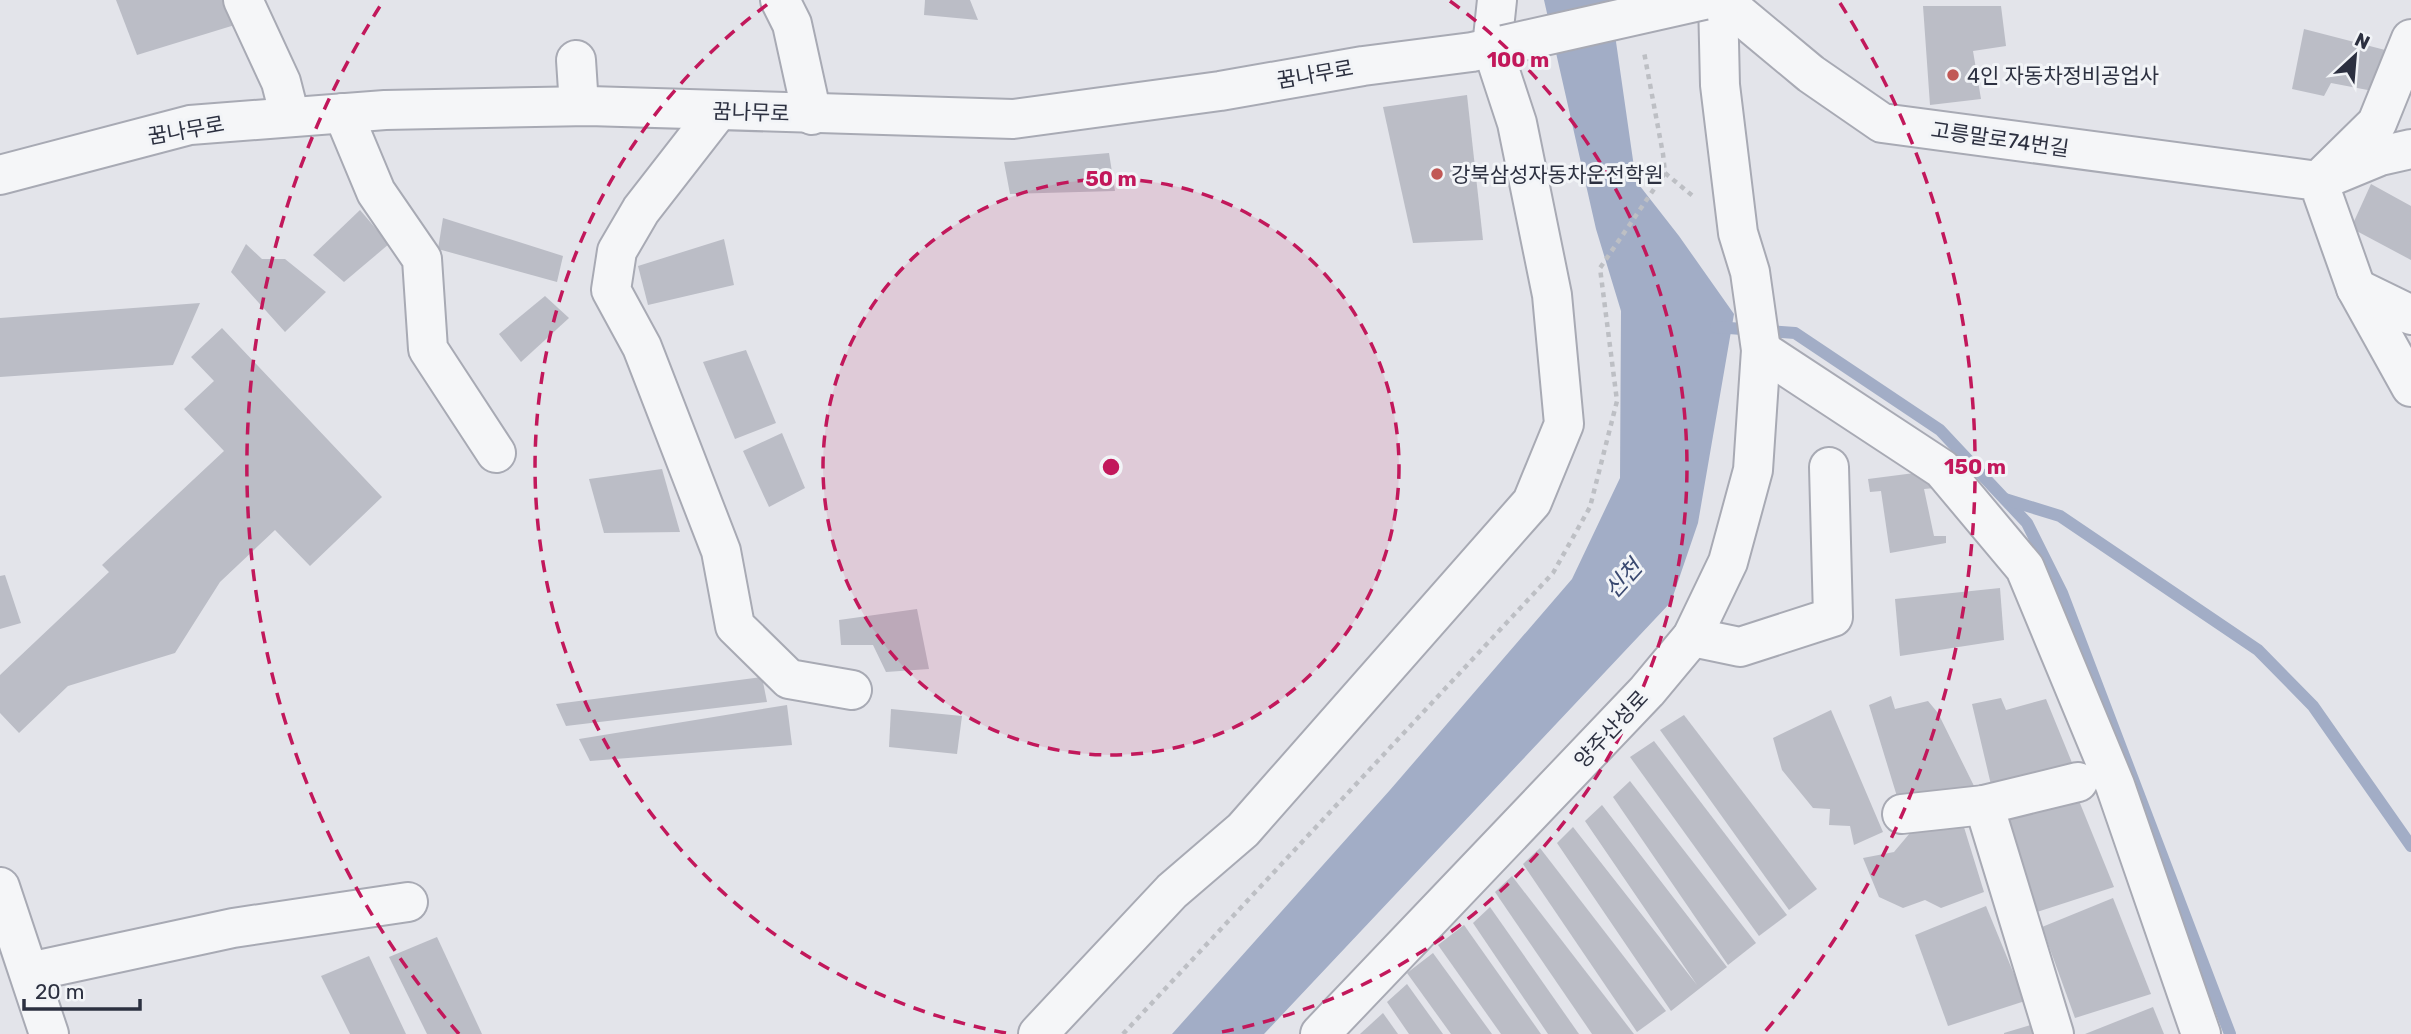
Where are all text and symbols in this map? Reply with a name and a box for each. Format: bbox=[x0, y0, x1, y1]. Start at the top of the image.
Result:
north arrow bbox=[2320, 21, 2390, 91]
text: N bbox=[2351, 28, 2373, 55]
text: 100 m bbox=[1487, 47, 1549, 72]
street label: 꿈나무로 bbox=[1275, 55, 1355, 93]
place label: 4인 자동차정비공업사 bbox=[1967, 63, 2159, 88]
marker: 4인 자동차정비공업사 bbox=[1945, 67, 1961, 83]
street label: 꿈나무로 bbox=[712, 98, 790, 126]
street label: 꿈나무로 bbox=[146, 111, 226, 149]
street label: 고릉말로74번길 bbox=[1929, 117, 2071, 161]
place label: 강북삼성자동차운전학원 bbox=[1451, 162, 1664, 187]
text: 50 m bbox=[1085, 166, 1137, 191]
marker: 강북삼성자동차운전학원 bbox=[1429, 166, 1445, 182]
text: 150 m bbox=[1944, 454, 2006, 479]
centre of rings bbox=[1099, 455, 1123, 479]
water label: 신천 bbox=[1598, 552, 1649, 604]
street label: 양주산성로 bbox=[1569, 685, 1653, 773]
scale bar bbox=[24, 968, 140, 1012]
text: 20 m bbox=[35, 979, 84, 1004]

